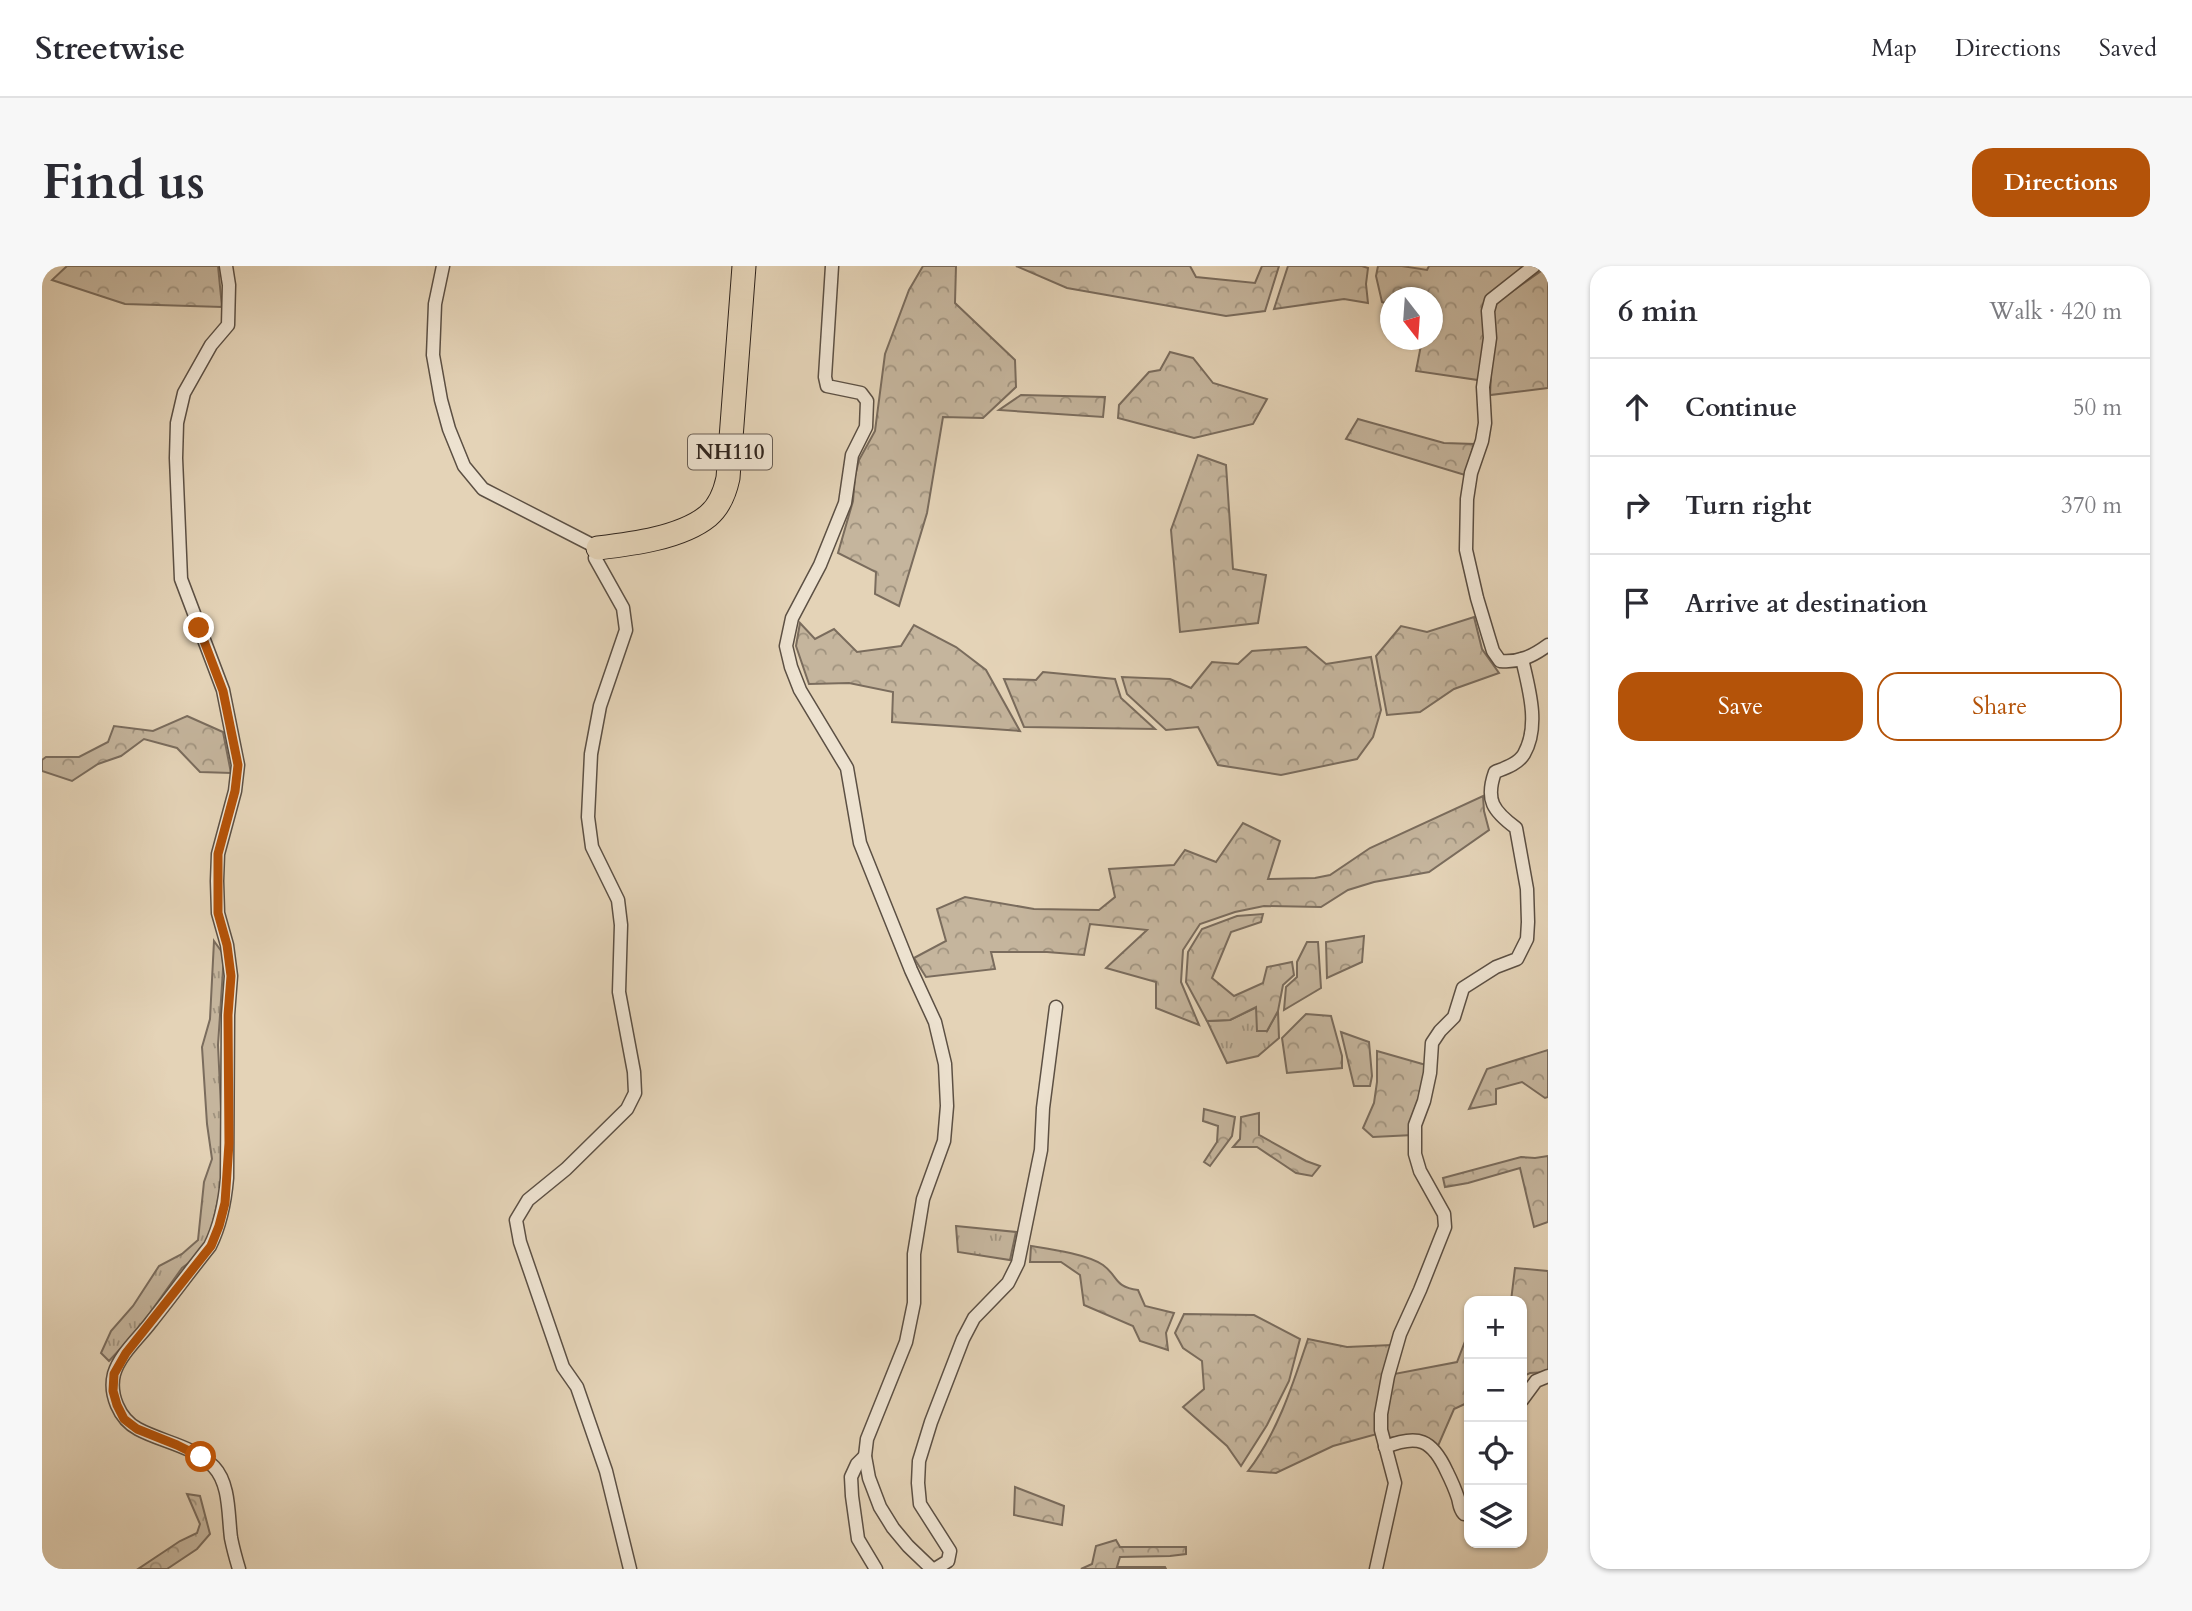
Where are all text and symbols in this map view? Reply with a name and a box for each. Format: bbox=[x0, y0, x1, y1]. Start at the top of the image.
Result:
text: Streetwise bbox=[35, 26, 185, 71]
text: Map bbox=[1871, 32, 1917, 65]
text: Directions bbox=[1955, 32, 2061, 65]
text: Saved bbox=[2099, 32, 2157, 65]
button: Directions bbox=[1972, 148, 2150, 217]
text: Find us bbox=[42, 149, 205, 216]
north arrow bbox=[1380, 287, 1443, 350]
text: 6 min bbox=[1618, 291, 1698, 332]
text: Walk · 420 m bbox=[1989, 296, 2122, 327]
icon: ahead bbox=[1618, 388, 1656, 426]
text: Continue bbox=[1685, 390, 1797, 425]
text: 50 m bbox=[2073, 392, 2122, 423]
road number: NH110 bbox=[688, 434, 772, 470]
icon: right bbox=[1618, 486, 1656, 524]
text: Turn right bbox=[1685, 488, 1812, 523]
text: 370 m bbox=[2061, 490, 2122, 521]
icon: arrive bbox=[1618, 584, 1656, 622]
text: Arrive at destination bbox=[1685, 586, 1928, 621]
route end bbox=[183, 612, 214, 643]
button: Save bbox=[1618, 672, 1863, 741]
button: Share bbox=[1877, 672, 2122, 741]
map controls bbox=[1464, 1296, 1527, 1548]
button: + bbox=[1464, 1296, 1527, 1359]
button: − bbox=[1464, 1359, 1527, 1422]
button: locate bbox=[1464, 1422, 1527, 1485]
route start bbox=[185, 1441, 216, 1472]
button: layers bbox=[1464, 1485, 1527, 1548]

